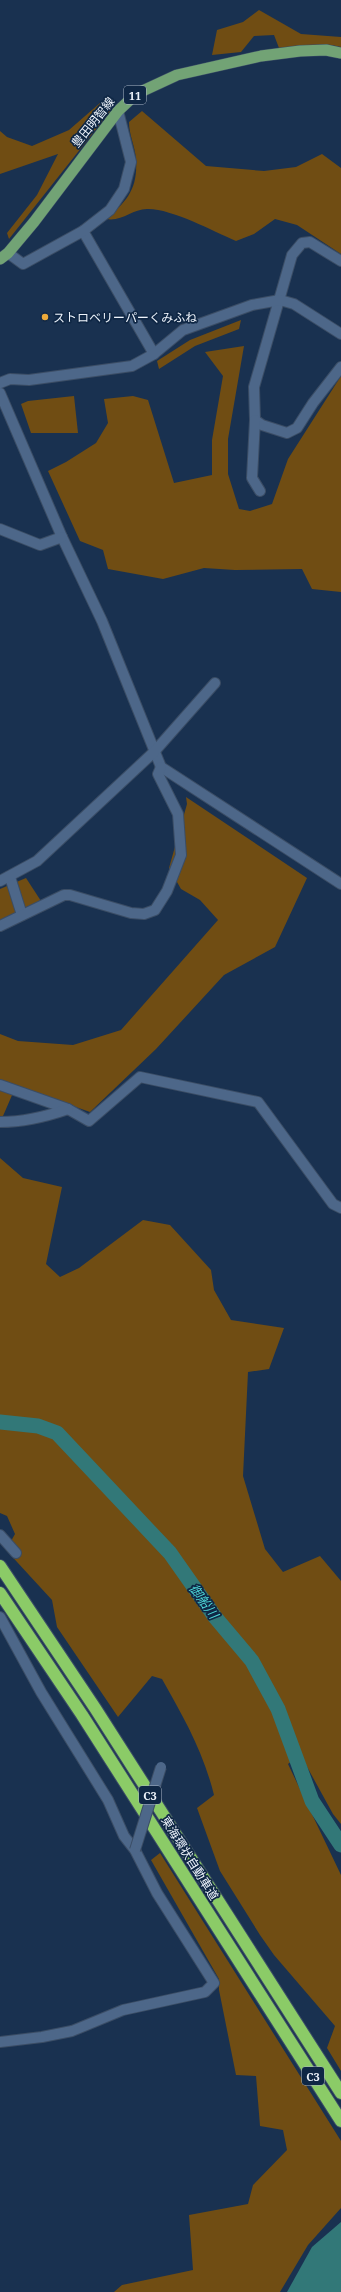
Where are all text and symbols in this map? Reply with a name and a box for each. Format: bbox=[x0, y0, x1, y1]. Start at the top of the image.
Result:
road number: 11 bbox=[124, 86, 146, 104]
street label: 豊田明智線 bbox=[68, 93, 118, 151]
place label: ストロベリーパーくみふね bbox=[53, 309, 197, 326]
marker: ストロベリーパーくみふね bbox=[40, 312, 50, 322]
water label: 御船川 bbox=[185, 1580, 224, 1624]
road number: C3 bbox=[139, 1786, 161, 1804]
street label: 東海環状自動車道 bbox=[157, 1813, 223, 1903]
road number: C3 bbox=[302, 2067, 324, 2085]

